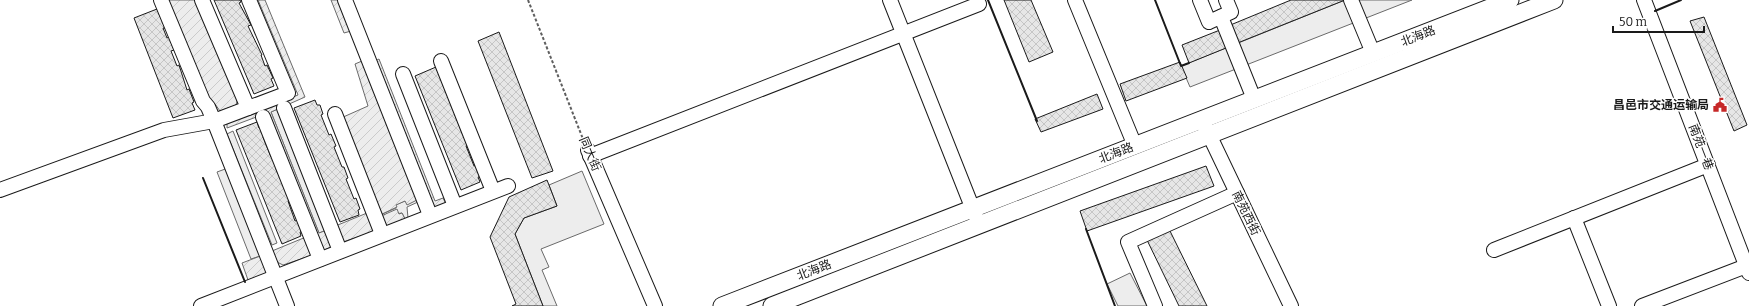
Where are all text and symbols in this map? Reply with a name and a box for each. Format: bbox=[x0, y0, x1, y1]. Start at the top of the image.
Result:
scale bar bbox=[1613, 8, 1704, 34]
text: 50 m bbox=[1619, 15, 1648, 29]
street label: 北海路 bbox=[1399, 23, 1437, 49]
public building icon: 昌邑市交通运输局 bbox=[1712, 97, 1728, 113]
place label: 昌邑市交通运输局 bbox=[1613, 98, 1709, 112]
street label: 南苑一巷 bbox=[1686, 122, 1716, 172]
street label: 同大街 bbox=[577, 135, 603, 173]
street label: 北海路 bbox=[1097, 140, 1135, 166]
street label: 南苑西街 bbox=[1229, 188, 1263, 238]
street label: 北海路 bbox=[795, 257, 833, 283]

